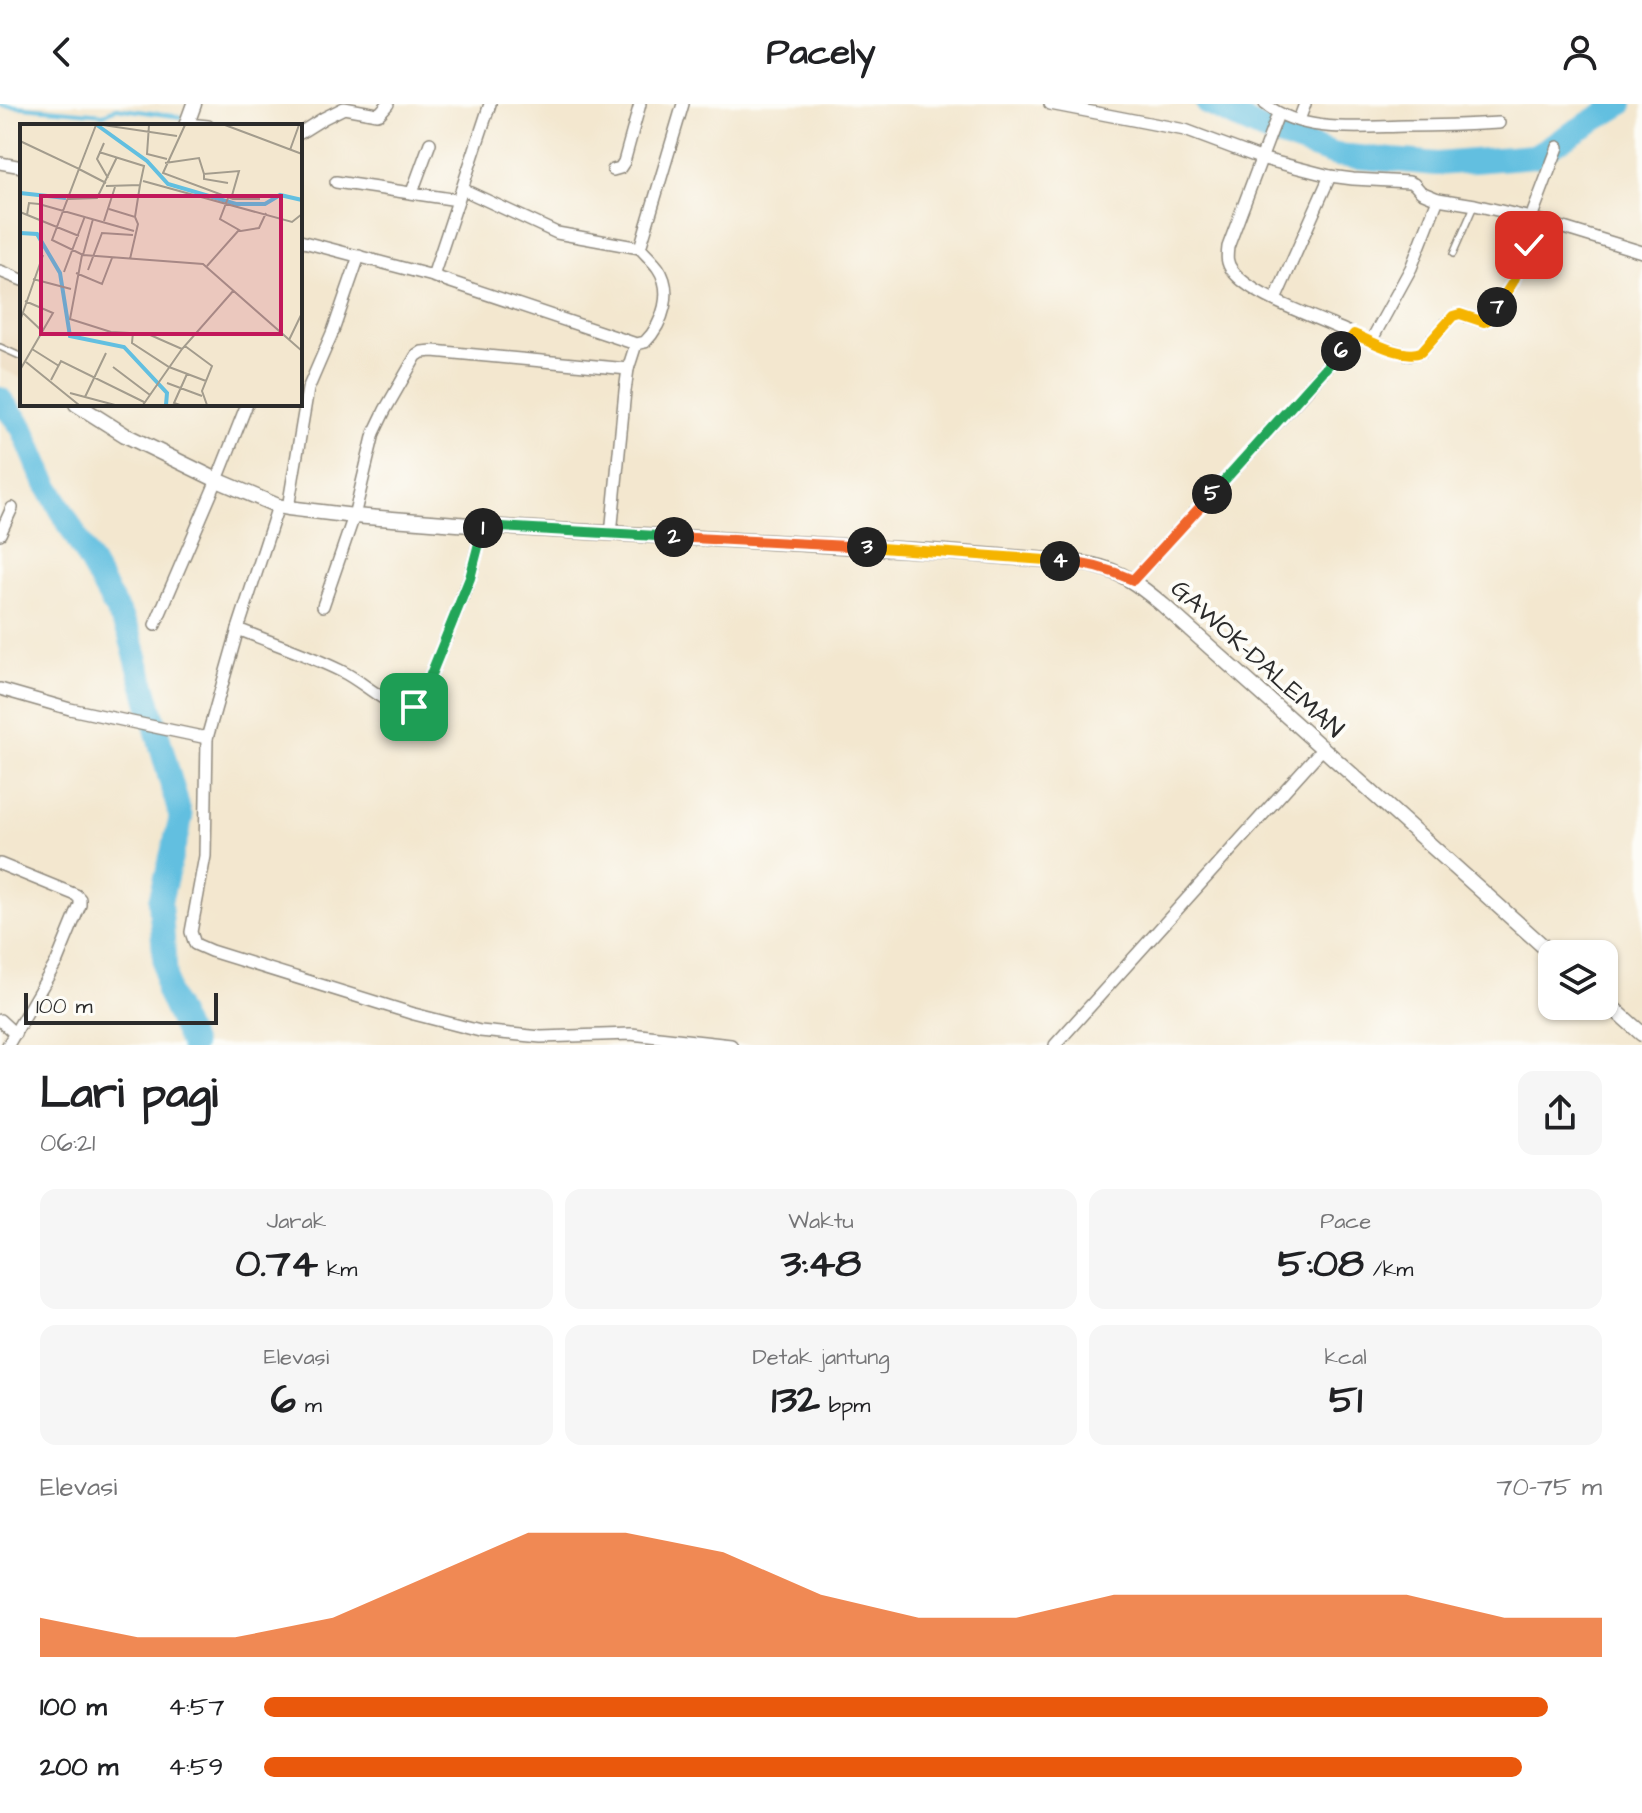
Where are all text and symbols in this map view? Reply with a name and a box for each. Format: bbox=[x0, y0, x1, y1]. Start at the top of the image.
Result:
text: Pacely bbox=[767, 27, 875, 78]
icon: back bbox=[40, 30, 84, 74]
icon: person bbox=[1558, 30, 1602, 74]
inset map bbox=[20, 124, 302, 406]
pin bbox=[1495, 211, 1563, 279]
icon: check bbox=[1507, 223, 1551, 267]
pin: 7 bbox=[1477, 287, 1517, 327]
text: 7 bbox=[1490, 291, 1504, 322]
pin: 6 bbox=[1321, 331, 1361, 371]
text: 6 bbox=[1334, 335, 1348, 366]
pin: 5 bbox=[1192, 474, 1232, 514]
text: 5 bbox=[1204, 478, 1220, 509]
pin: 1 bbox=[463, 508, 503, 548]
text: 1 bbox=[482, 512, 484, 543]
pin: 2 bbox=[654, 517, 694, 557]
text: 2 bbox=[668, 521, 680, 552]
pin: 3 bbox=[847, 527, 887, 567]
text: 3 bbox=[861, 531, 873, 562]
pin: 4 bbox=[1040, 541, 1080, 581]
text: 4 bbox=[1053, 545, 1067, 576]
street label: GAWOK-DALEMAN bbox=[1163, 571, 1352, 746]
pin bbox=[380, 673, 448, 741]
icon: arrive bbox=[392, 685, 436, 729]
map controls bbox=[1538, 940, 1618, 1020]
button: layers bbox=[1538, 940, 1618, 1020]
scale bar bbox=[24, 989, 218, 1025]
text: 100 m bbox=[36, 991, 93, 1022]
text: Lari pagi bbox=[40, 1064, 218, 1125]
button: share bbox=[1518, 1071, 1602, 1155]
text: 06:21 bbox=[40, 1125, 95, 1161]
text: Jarak bbox=[266, 1206, 326, 1237]
text: Waktu bbox=[788, 1206, 854, 1237]
text: Pace bbox=[1320, 1206, 1371, 1237]
text: 0.74 bbox=[235, 1237, 318, 1292]
text: 3:48 bbox=[781, 1237, 861, 1292]
text: 5:08 bbox=[1278, 1237, 1364, 1292]
text: km bbox=[318, 1254, 357, 1285]
text: /km bbox=[1364, 1254, 1413, 1285]
text: Elevasi bbox=[264, 1342, 329, 1373]
text: Detak jantung bbox=[752, 1342, 890, 1373]
text: kcal bbox=[1325, 1342, 1367, 1373]
text: 6 bbox=[271, 1373, 296, 1428]
text: 132 bbox=[772, 1373, 820, 1428]
text: 51 bbox=[1329, 1373, 1362, 1428]
text: m bbox=[296, 1390, 322, 1421]
text: bpm bbox=[820, 1390, 870, 1421]
text: Elevasi bbox=[40, 1469, 117, 1505]
text: 70–75 m bbox=[1496, 1469, 1602, 1505]
text: 100 m bbox=[40, 1689, 107, 1725]
text: 4:57 bbox=[168, 1689, 224, 1725]
text: 200 m bbox=[40, 1749, 118, 1785]
text: 4:59 bbox=[168, 1749, 223, 1785]

